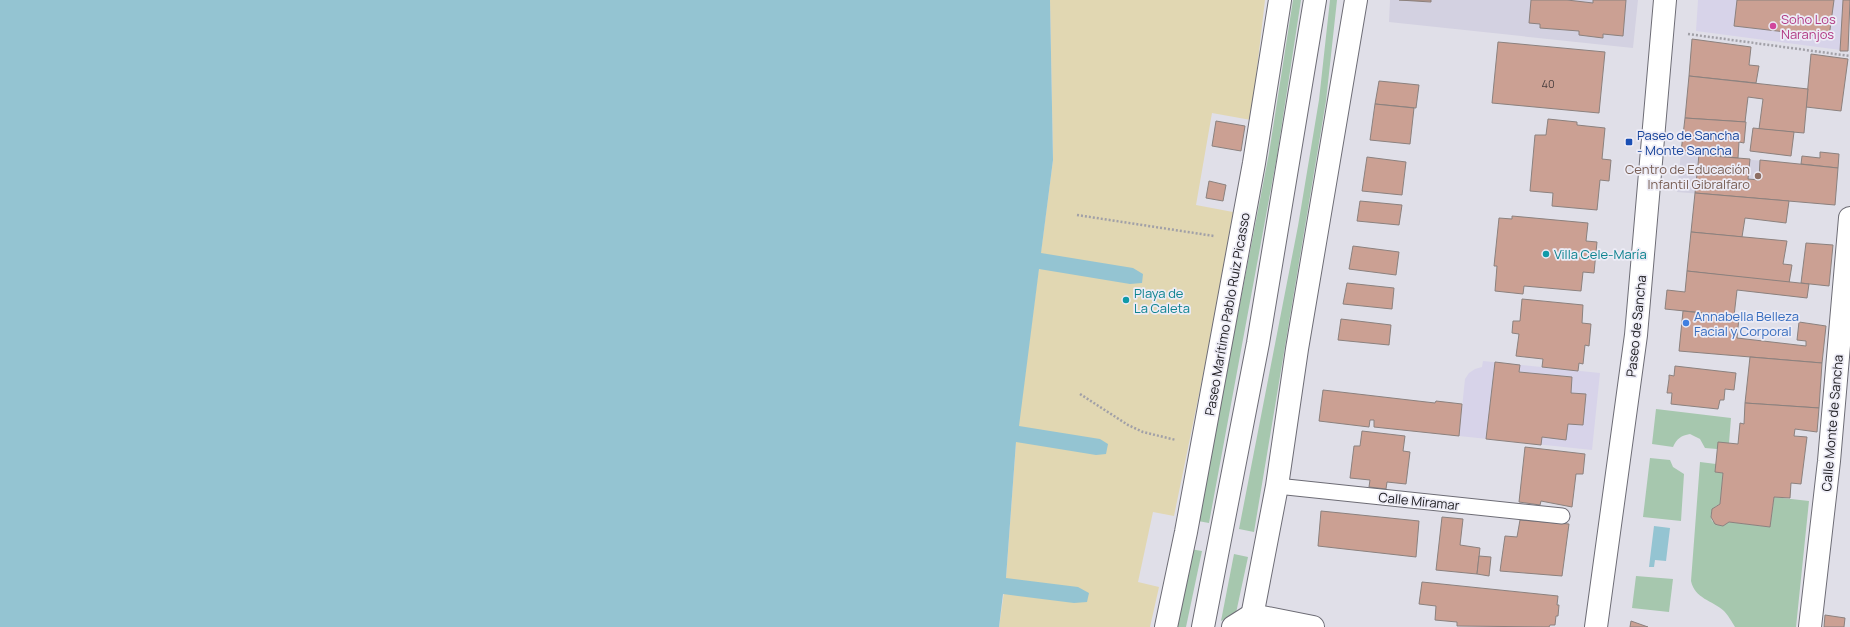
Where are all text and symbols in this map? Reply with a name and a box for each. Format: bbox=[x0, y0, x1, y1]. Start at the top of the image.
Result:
place label: Soho Los Naranjos bbox=[1781, 10, 1836, 43]
marker: Soho Los Naranjos bbox=[1768, 21, 1778, 31]
house number: 40 bbox=[1541, 76, 1555, 91]
place label: Paseo de Sancha - Monte Sancha bbox=[1637, 126, 1739, 159]
marker: Paseo de Sancha - Monte Sancha bbox=[1624, 137, 1634, 147]
place label: Centro de Educación Infantil Gibralfaro bbox=[1625, 160, 1750, 193]
marker: Centro de Educación Infantil Gibralfaro bbox=[1753, 171, 1763, 181]
street label: Paseo Marítimo Pablo Ruiz Picasso bbox=[1200, 211, 1254, 417]
place label: Villa Cele-María bbox=[1554, 245, 1647, 263]
marker: Villa Cele-María bbox=[1541, 249, 1551, 259]
street label: Paseo de Sancha bbox=[1622, 274, 1650, 378]
place label: Playa de La Caleta bbox=[1134, 284, 1190, 317]
marker: Playa de La Caleta bbox=[1121, 295, 1131, 305]
place label: Annabella Belleza Facial y Corporal bbox=[1694, 307, 1799, 340]
marker: Annabella Belleza Facial y Corporal bbox=[1681, 318, 1691, 328]
street label: Calle Monte de Sancha bbox=[1817, 354, 1847, 492]
street label: Calle Miramar bbox=[1378, 488, 1461, 514]

